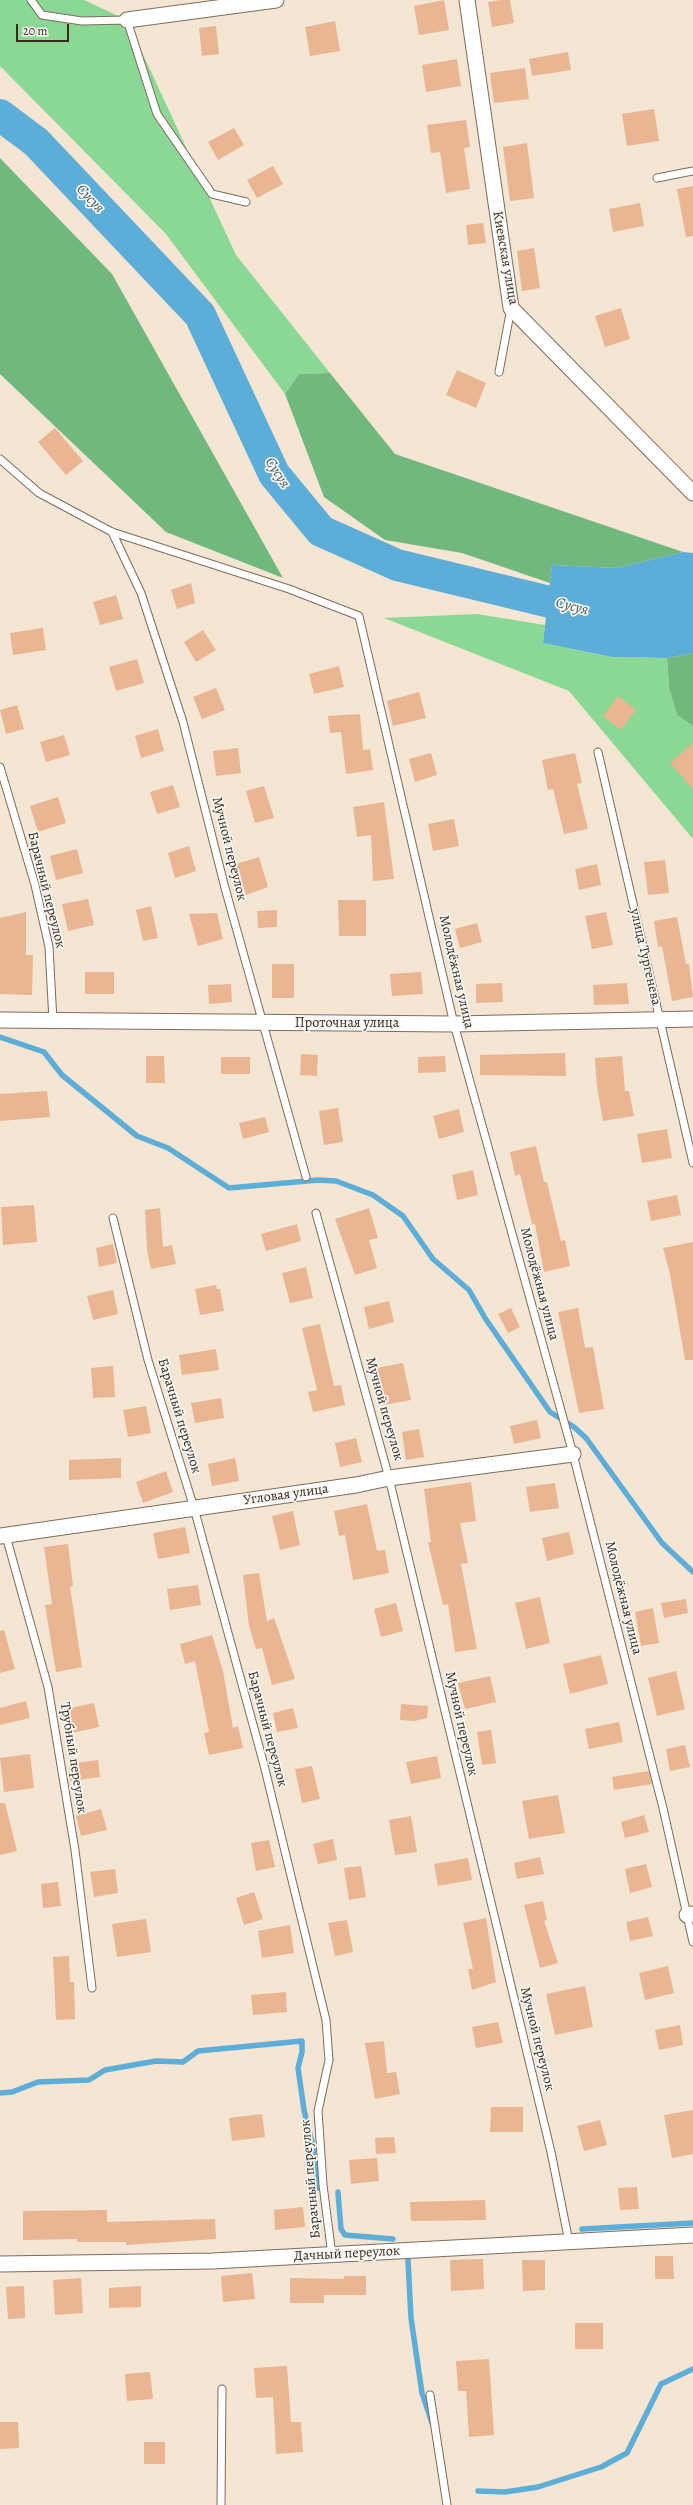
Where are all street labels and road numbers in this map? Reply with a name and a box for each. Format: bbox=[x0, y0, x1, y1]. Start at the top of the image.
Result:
street label: Киевская улица bbox=[488, 210, 522, 306]
street label: Мучной переулок bbox=[208, 795, 250, 903]
street label: Барачный переулок bbox=[23, 830, 69, 950]
street label: улица Тургенева bbox=[626, 907, 664, 1007]
street label: Молодёжная улица bbox=[435, 914, 477, 1030]
street label: Проточная улица bbox=[295, 1016, 399, 1032]
street label: Молодёжная улица bbox=[516, 1226, 562, 1342]
street label: Мучной переулок bbox=[361, 1355, 407, 1463]
street label: Барачный переулок bbox=[153, 1356, 205, 1476]
street label: Угловая улица bbox=[242, 1481, 330, 1509]
street label: Молодёжная улица bbox=[601, 1540, 645, 1656]
street label: Барачный переулок bbox=[243, 1669, 291, 1789]
street label: Мучной переулок bbox=[441, 1670, 481, 1778]
street label: Трубный переулок bbox=[56, 1701, 90, 1815]
street label: Мучной переулок bbox=[516, 1985, 558, 2093]
street label: Барачный переулок bbox=[297, 2119, 325, 2239]
street label: Дачный переулок bbox=[293, 2243, 401, 2265]

